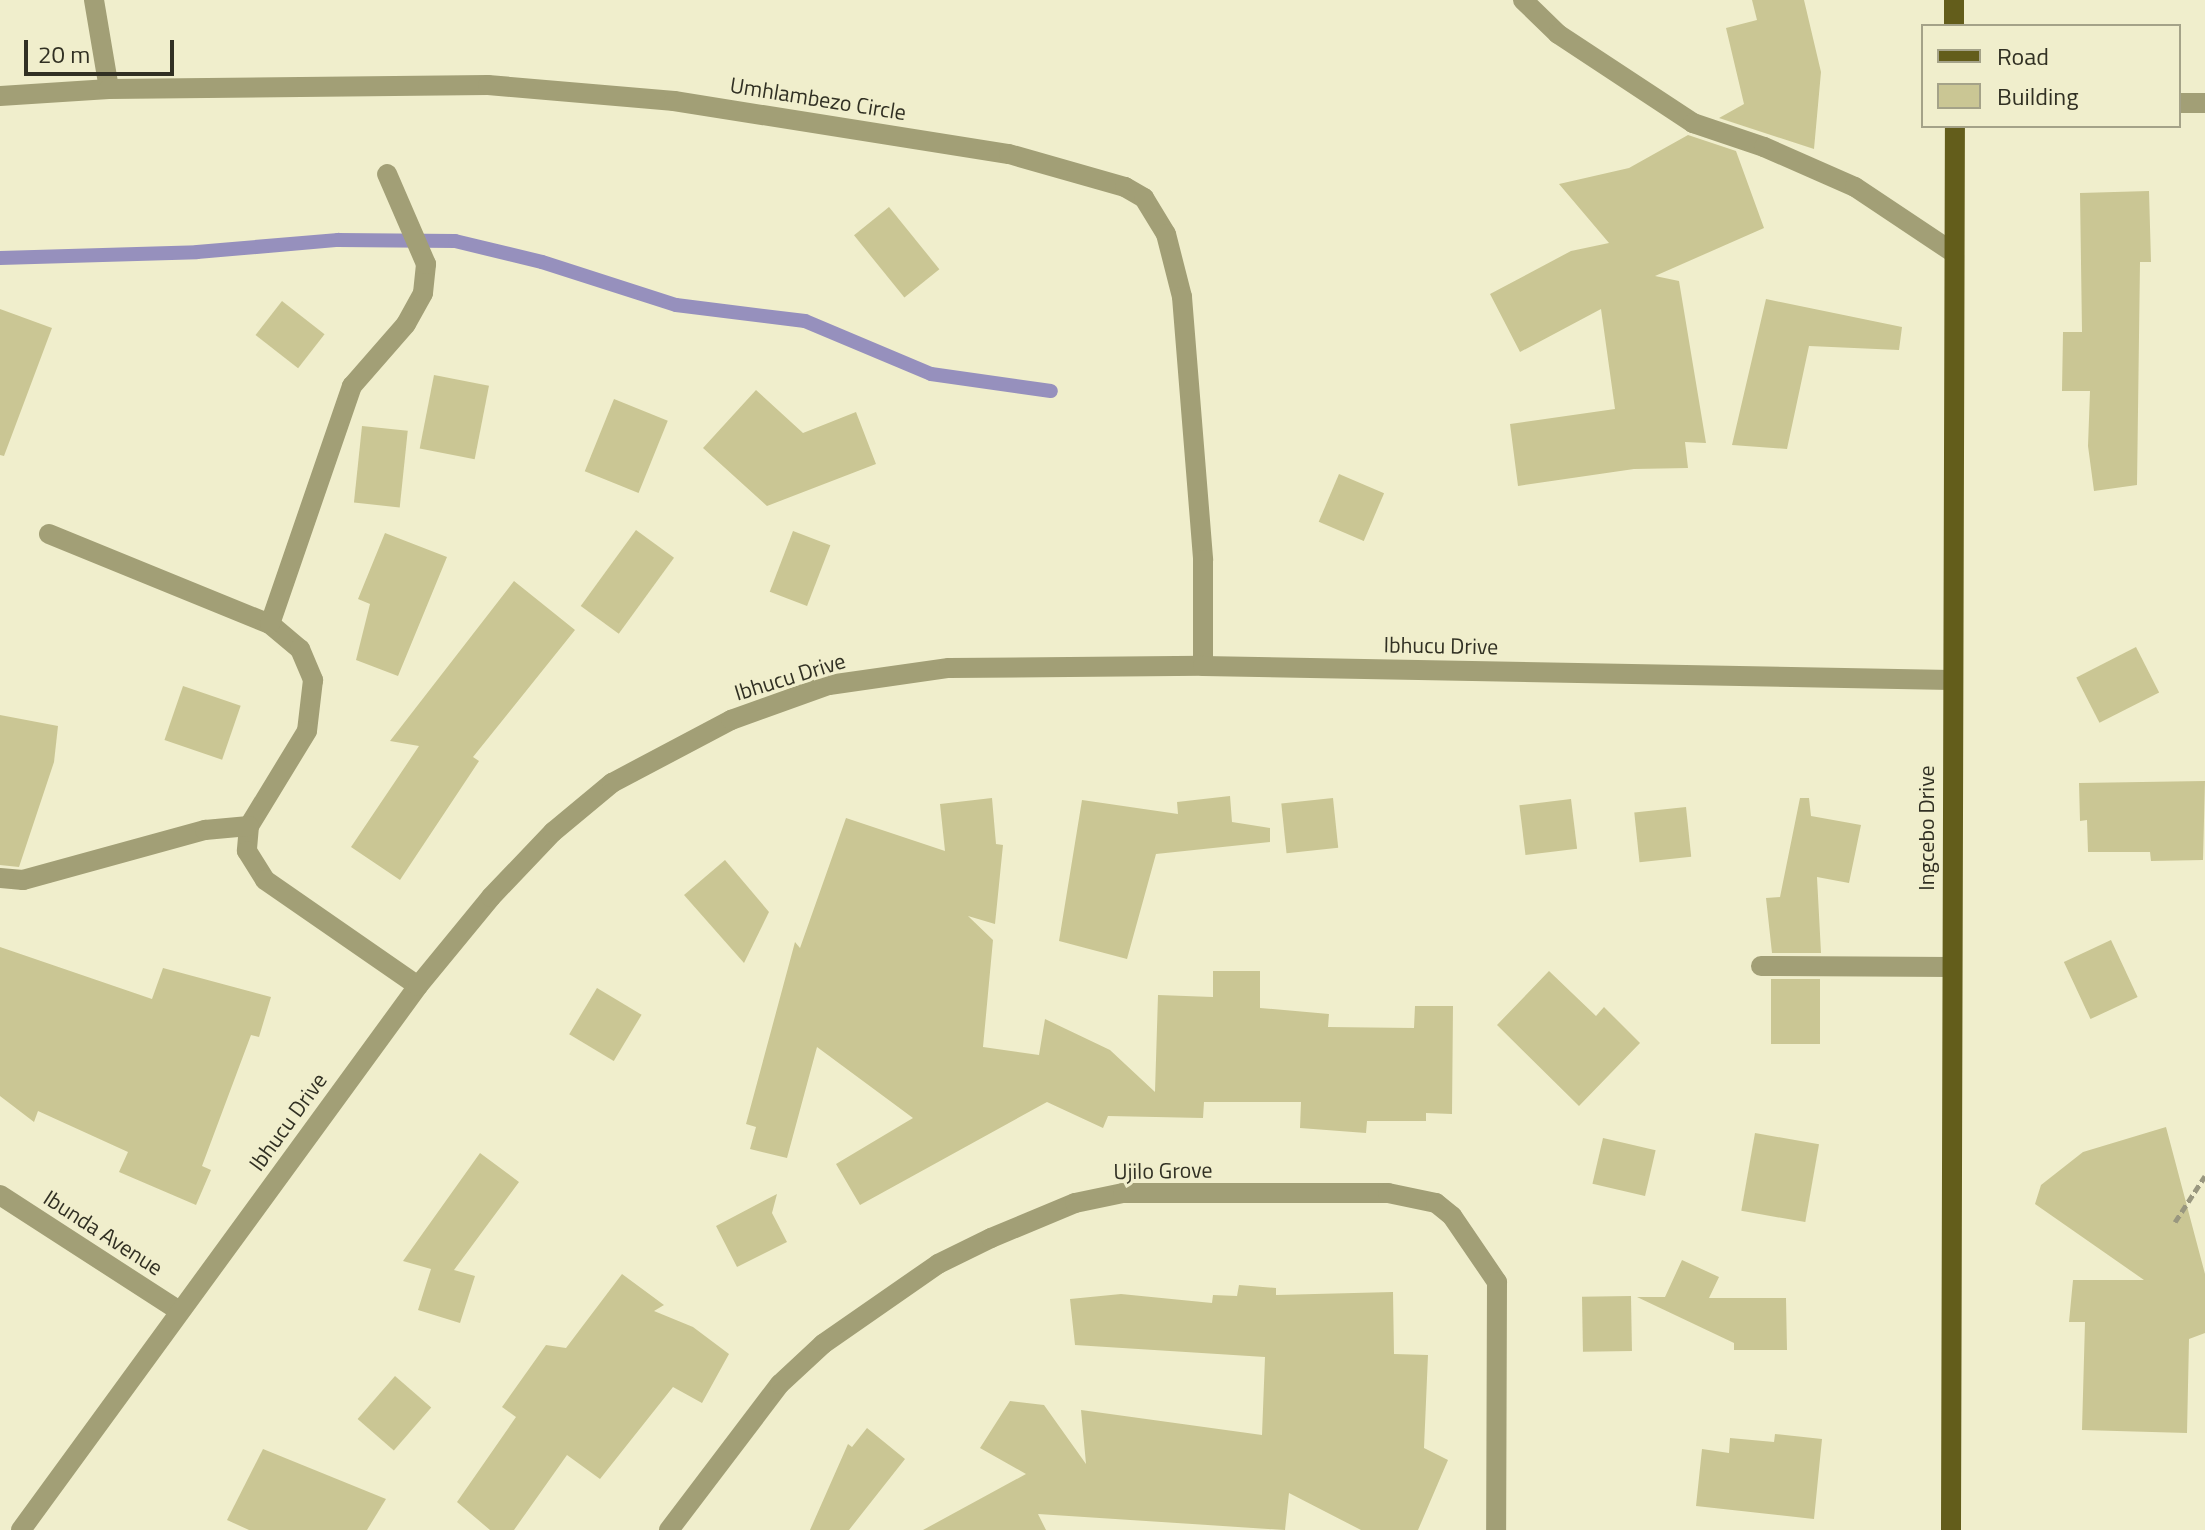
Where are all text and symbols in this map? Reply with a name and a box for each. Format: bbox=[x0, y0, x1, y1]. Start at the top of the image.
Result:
scale bar bbox=[28, 24, 178, 74]
legend bbox=[1921, 24, 2181, 128]
text: 20 m bbox=[38, 36, 90, 72]
text: Road bbox=[1997, 38, 2049, 74]
street label: Umhlambezo Circle bbox=[728, 72, 908, 126]
text: Building bbox=[1997, 78, 2079, 114]
street label: Ibhucu Drive bbox=[1383, 632, 1499, 660]
street label: Ibhucu Drive bbox=[731, 648, 849, 706]
street label: Ingcebo Drive bbox=[1914, 765, 1940, 891]
street label: Ibhucu Drive bbox=[244, 1068, 332, 1176]
street label: Ujilo Grove bbox=[1113, 1157, 1213, 1185]
street label: Ibunda Avenue bbox=[38, 1185, 168, 1281]

